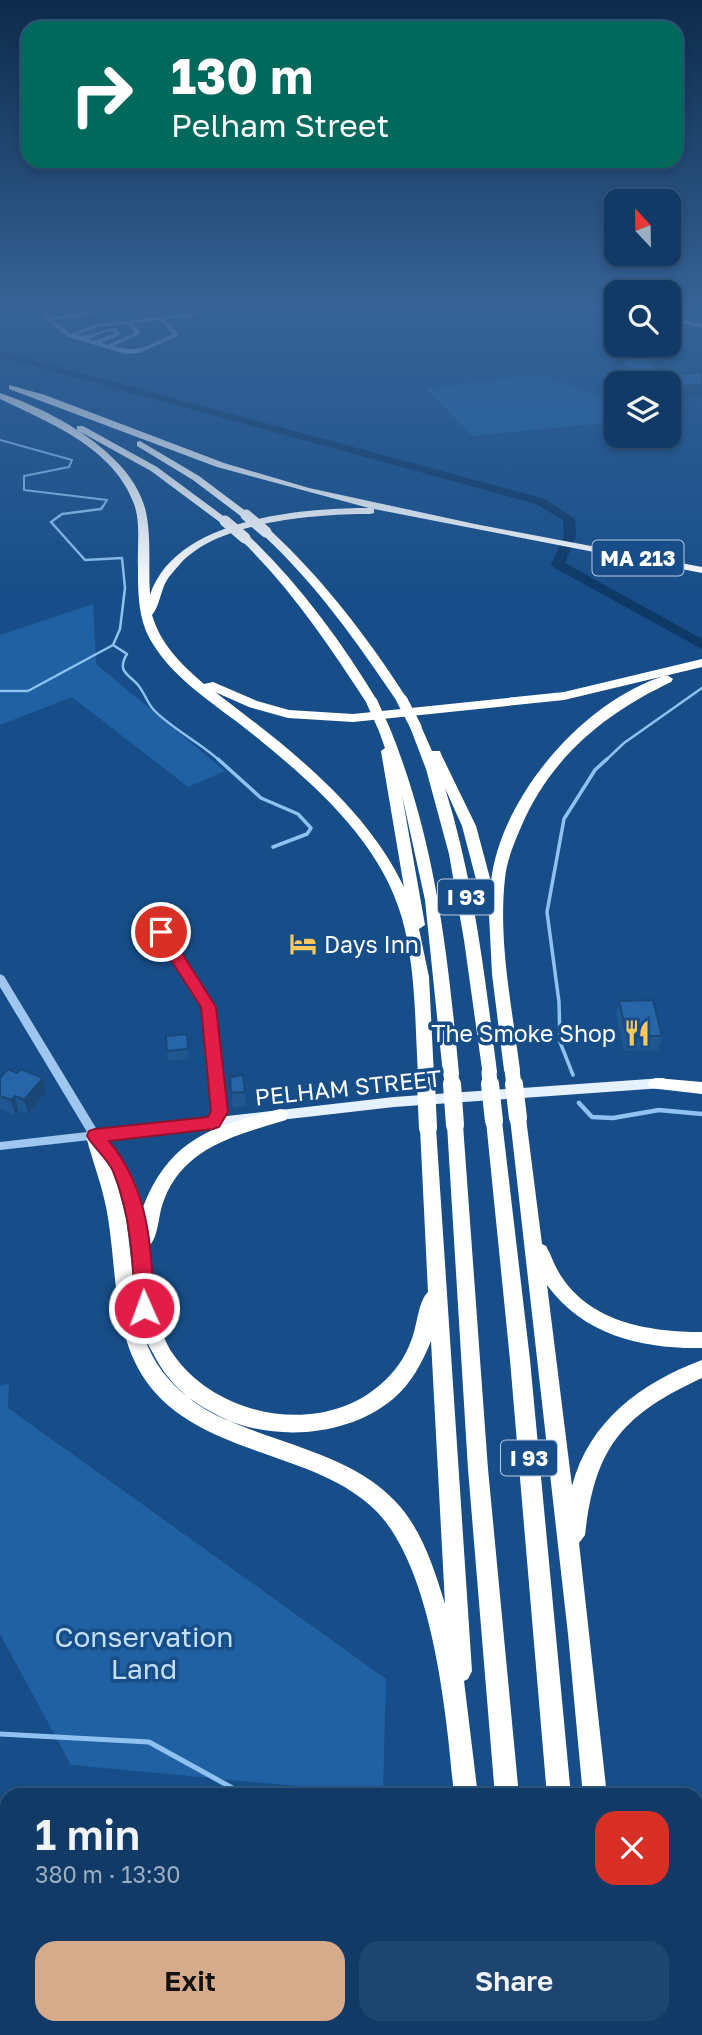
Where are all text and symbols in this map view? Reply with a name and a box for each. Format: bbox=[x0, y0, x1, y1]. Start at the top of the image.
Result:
text: 130 m bbox=[171, 46, 313, 105]
icon: right bbox=[56, 49, 147, 140]
text: Pelham Street bbox=[171, 106, 389, 144]
north arrow bbox=[604, 189, 681, 266]
map controls bbox=[604, 189, 681, 448]
button: search bbox=[604, 280, 681, 357]
button: layers bbox=[604, 371, 681, 448]
road number: MA 213 bbox=[592, 540, 684, 576]
road number: I 93 bbox=[438, 880, 494, 914]
pin bbox=[131, 902, 191, 962]
icon: arrive bbox=[142, 913, 180, 951]
hotel icon: Days Inn bbox=[288, 929, 318, 959]
place label: Days Inn bbox=[324, 930, 419, 958]
restaurant icon: The Smoke Shop bbox=[622, 1018, 652, 1048]
place label: The Smoke Shop bbox=[431, 1019, 616, 1047]
street label: PELHAM STREET bbox=[253, 1063, 443, 1111]
position arrow bbox=[107, 1271, 181, 1345]
road number: I 93 bbox=[501, 1440, 557, 1476]
park label: Conservation Land bbox=[54, 1620, 234, 1685]
text: 1 min bbox=[35, 1809, 140, 1859]
button: close bbox=[595, 1811, 669, 1885]
text: 380 m · 13:30 bbox=[35, 1860, 180, 1888]
button: Exit bbox=[35, 1941, 345, 2021]
button: Share bbox=[359, 1941, 669, 2021]

